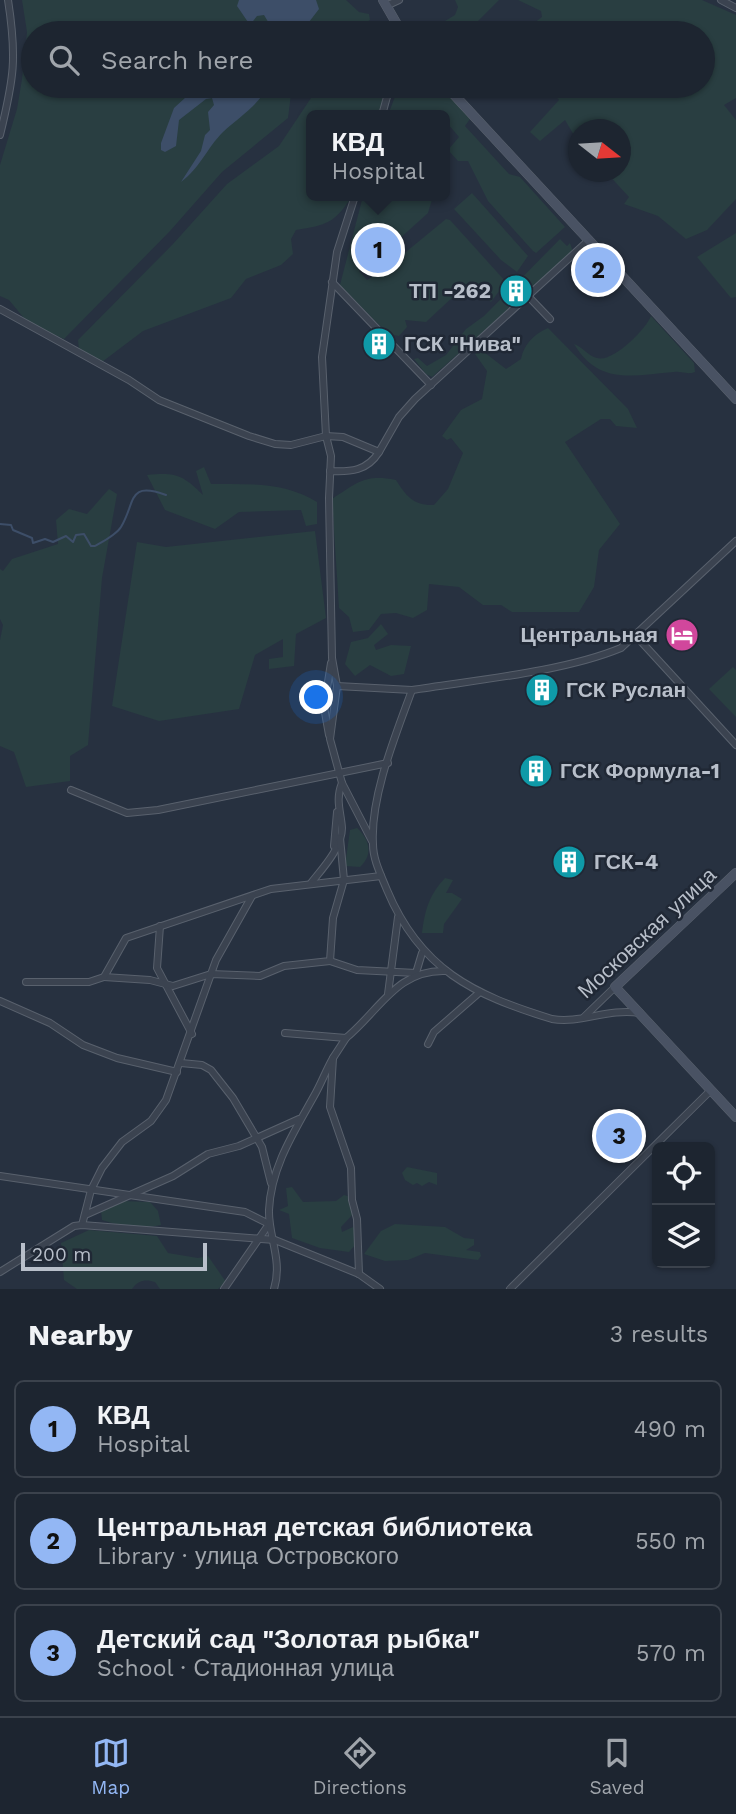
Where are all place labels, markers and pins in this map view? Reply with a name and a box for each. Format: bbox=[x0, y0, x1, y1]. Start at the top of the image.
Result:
pin: 1 bbox=[355, 224, 401, 276]
pin: 2 bbox=[575, 244, 621, 296]
building icon: ТП -262 bbox=[497, 272, 535, 310]
place label: ТП -262 bbox=[409, 278, 491, 303]
building icon: ГСК "Нива" bbox=[360, 325, 398, 363]
place label: ГСК "Нива" bbox=[404, 331, 521, 356]
hotel icon: Центральная bbox=[663, 616, 701, 654]
place label: Центральная bbox=[520, 622, 658, 647]
building icon: ГСК Руслан bbox=[523, 671, 561, 709]
place label: ГСК Руслан bbox=[566, 677, 686, 702]
building icon: ГСК Формула-1 bbox=[517, 752, 555, 790]
place label: ГСК Формула-1 bbox=[560, 758, 720, 783]
building icon: ГСК-4 bbox=[550, 843, 588, 881]
place label: ГСК-4 bbox=[594, 849, 658, 874]
pin: 3 bbox=[596, 1110, 642, 1162]

